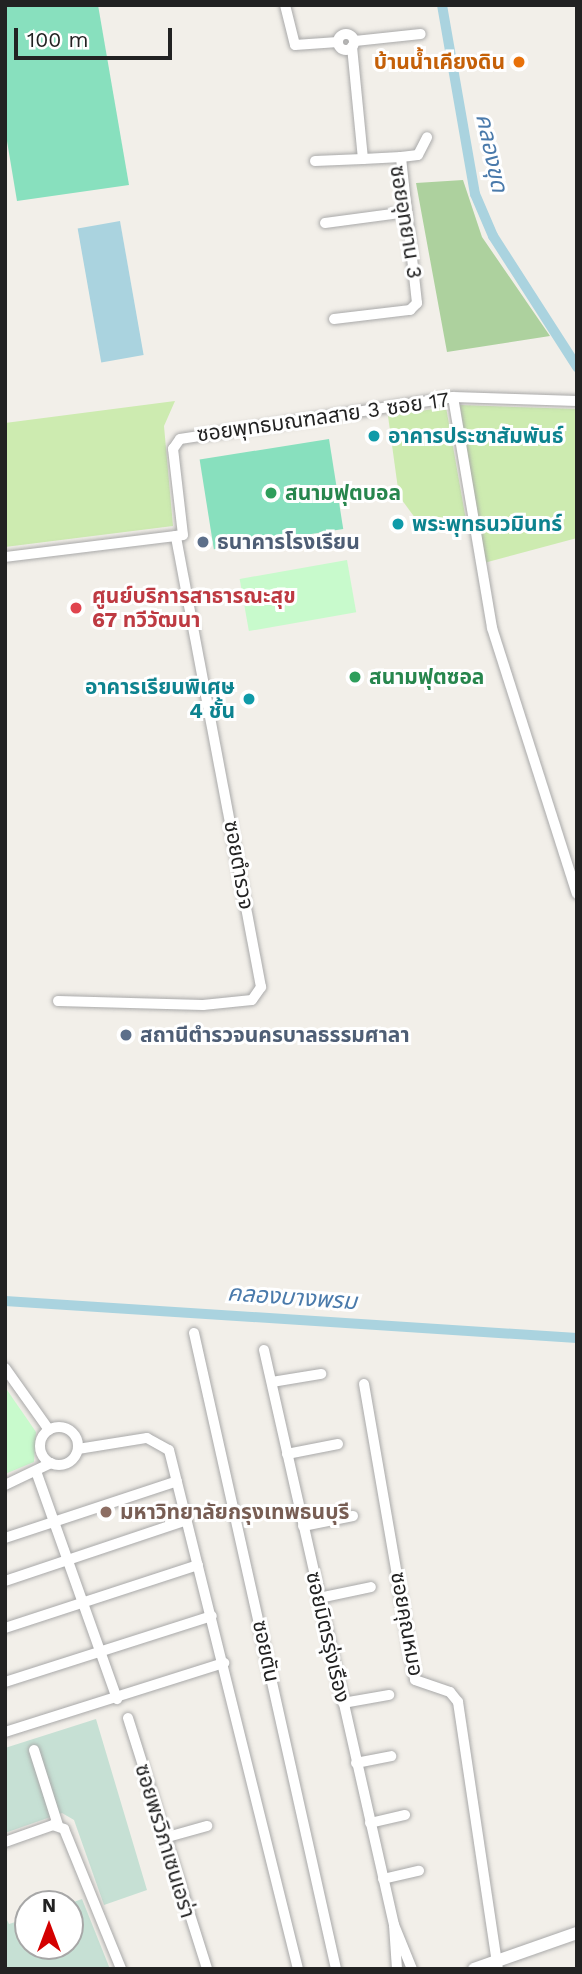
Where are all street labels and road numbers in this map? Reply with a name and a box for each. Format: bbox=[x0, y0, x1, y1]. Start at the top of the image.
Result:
street label: ซอยอุทยาน 3 bbox=[385, 164, 427, 280]
street label: ซอยพุทธมณฑลสาย 3 ซอย 17 bbox=[195, 387, 451, 447]
street label: ซอยตำรวจ bbox=[219, 819, 259, 911]
street label: ซอยมิตรรุ่งเรือง bbox=[301, 1569, 355, 1705]
street label: ซอยคุณหมอ bbox=[385, 1570, 429, 1678]
street label: ซอยตัน bbox=[247, 1618, 285, 1684]
street label: ซอยพรวิภาเซนเอร่า bbox=[130, 1761, 200, 1921]

